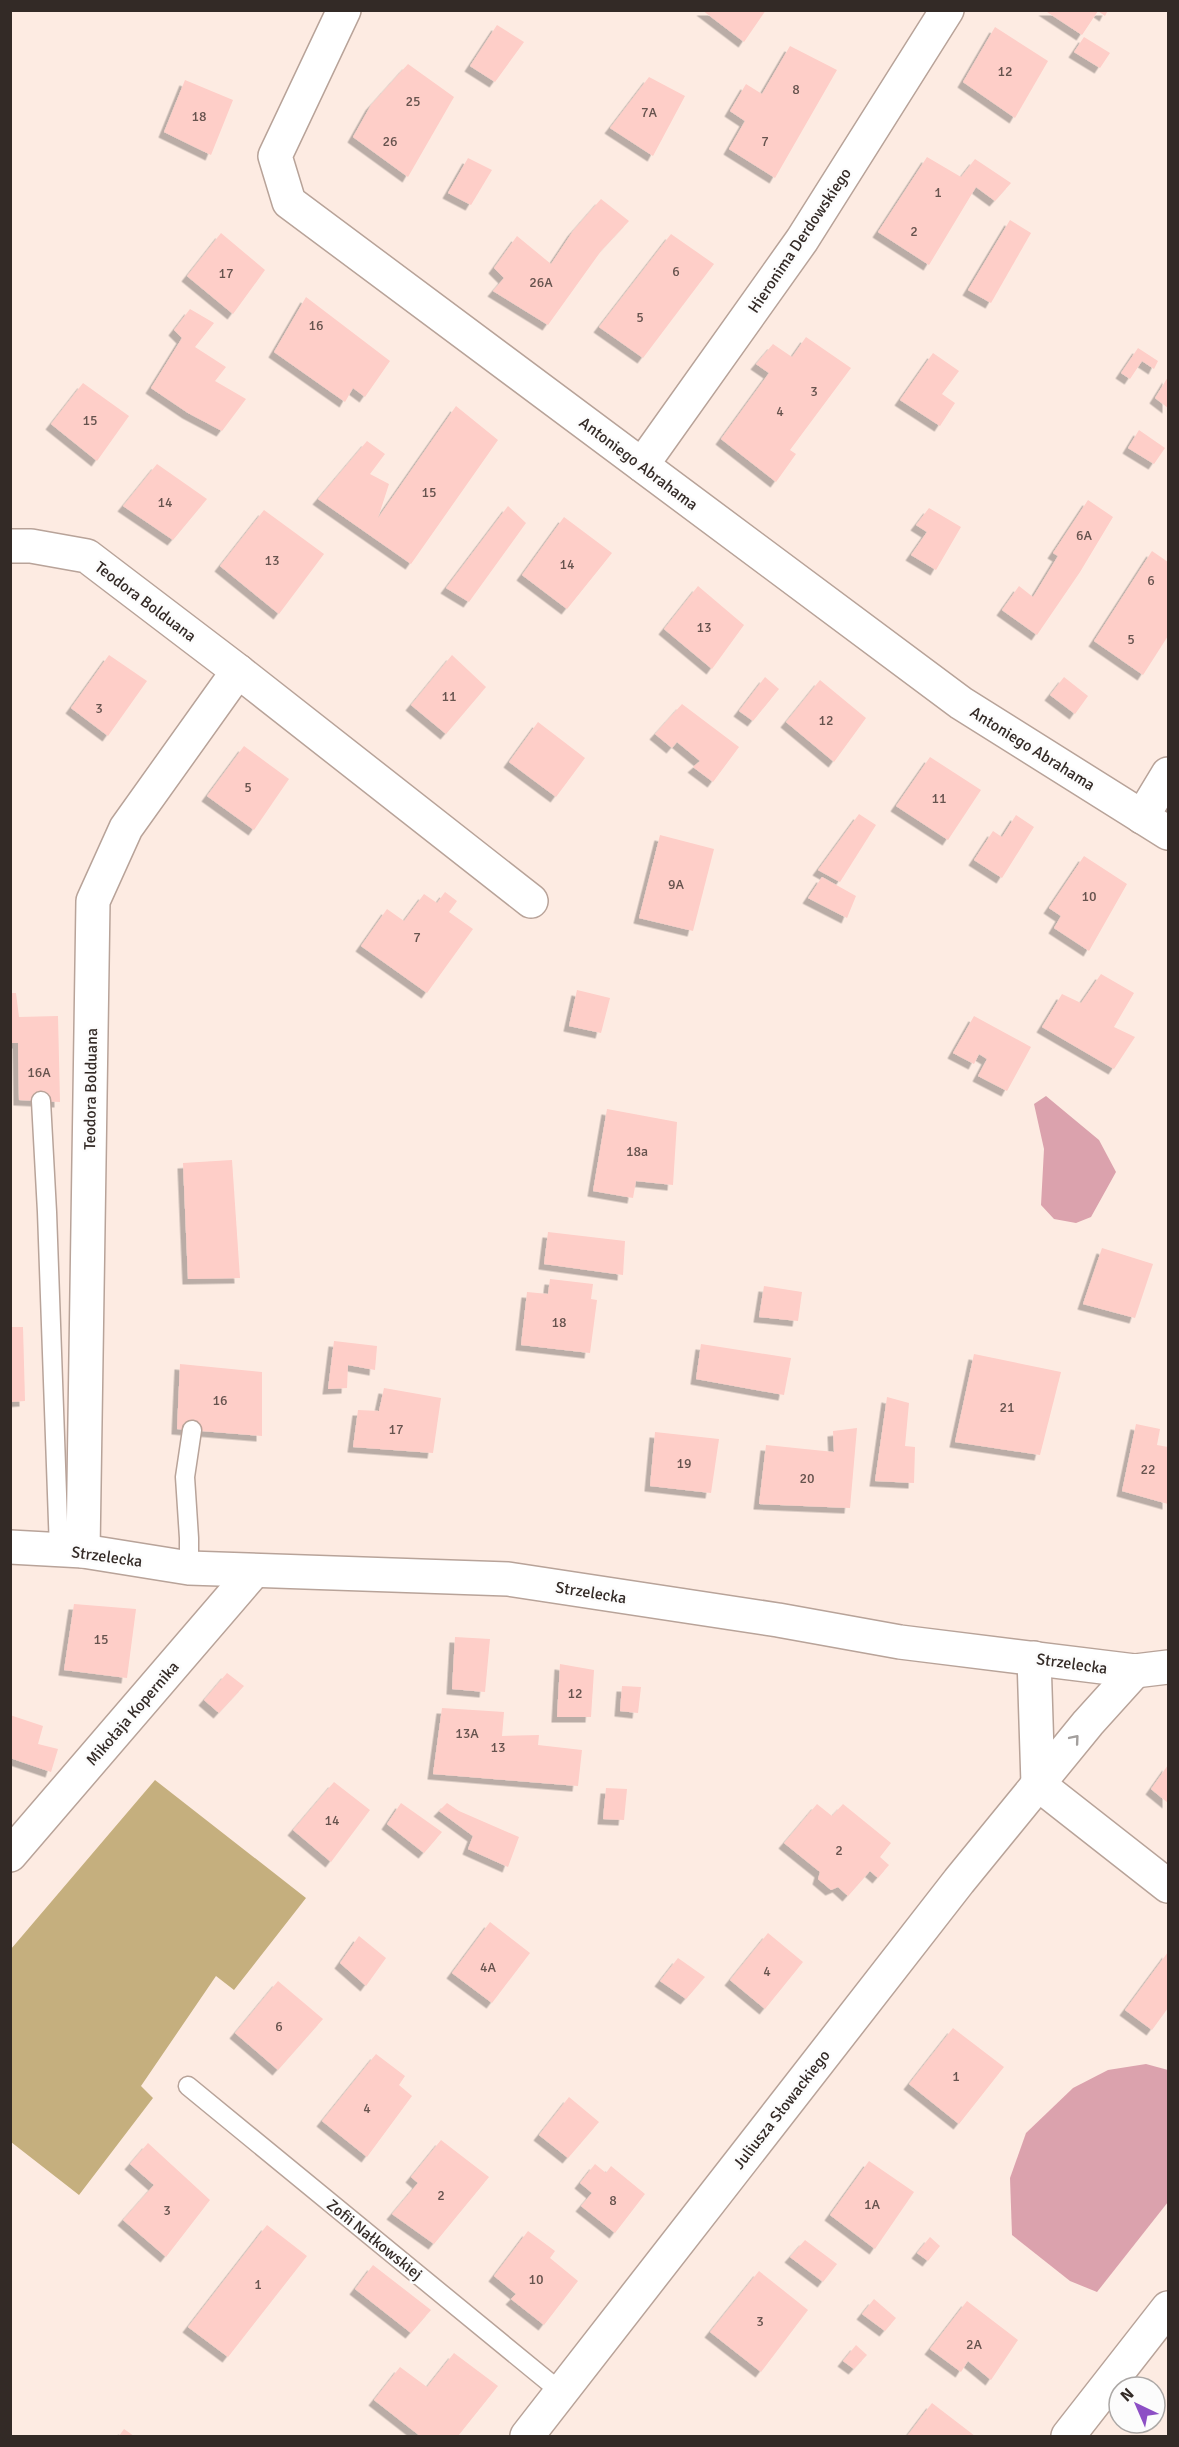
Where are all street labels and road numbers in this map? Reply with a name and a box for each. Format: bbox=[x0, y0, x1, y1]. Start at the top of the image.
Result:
street label: Hieronima Derdowskiego bbox=[744, 164, 856, 317]
street label: Antoniego Abrahama bbox=[575, 413, 702, 515]
street label: Teodora Bolduana bbox=[91, 557, 200, 646]
street label: Antoniego Abrahama bbox=[966, 702, 1099, 795]
street label: Teodora Bolduana bbox=[80, 1028, 102, 1150]
street label: Strzelecka bbox=[70, 1542, 144, 1572]
street label: Strzelecka bbox=[554, 1578, 628, 1608]
street label: Strzelecka bbox=[1035, 1649, 1109, 1679]
street label: Mikołaja Kopernika bbox=[82, 1657, 184, 1770]
street label: Juliusza Słowackiego bbox=[729, 2046, 835, 2173]
street label: Zofii Nałkowskiej bbox=[322, 2195, 426, 2284]

